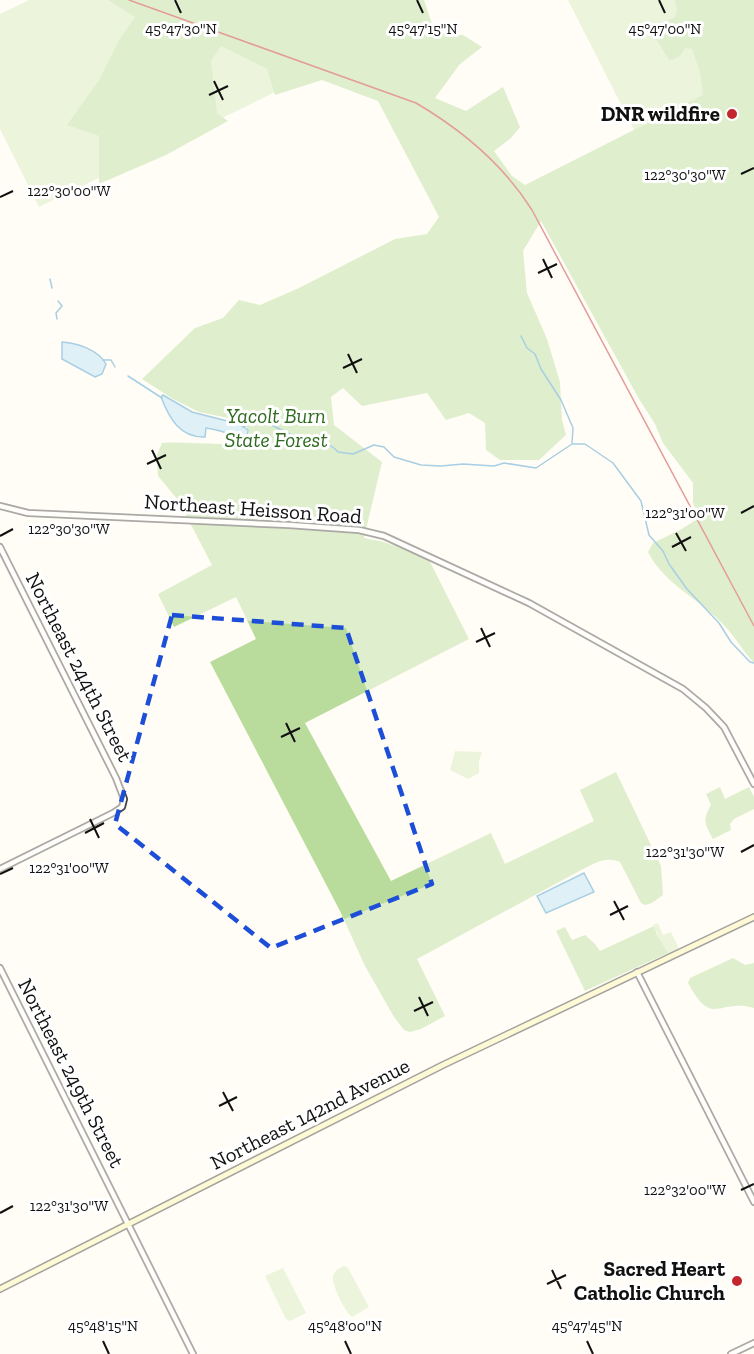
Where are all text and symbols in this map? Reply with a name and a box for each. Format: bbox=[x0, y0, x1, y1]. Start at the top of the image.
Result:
text: 45°47'30"N bbox=[145, 20, 217, 38]
text: 45°47'15"N bbox=[389, 20, 457, 38]
text: 45°47'00"N bbox=[629, 20, 701, 38]
place label: DNR wildfire bbox=[601, 101, 720, 126]
marker: DNR wildfire bbox=[725, 107, 739, 121]
text: 122°30'30"W bbox=[644, 166, 726, 184]
text: 122°30'00"W bbox=[28, 182, 110, 200]
park label: Yacolt Burn State Forest bbox=[224, 403, 328, 452]
street label: Northeast Heisson Road bbox=[143, 488, 363, 529]
text: 122°31'00"W bbox=[645, 504, 725, 522]
text: 122°30'30"W bbox=[28, 520, 110, 538]
street label: Northeast 244th Street bbox=[21, 568, 138, 766]
text: 122°31'30"W bbox=[646, 843, 724, 861]
text: 122°31'00"W bbox=[29, 859, 109, 877]
street label: Northeast 249th Street bbox=[13, 974, 130, 1172]
street label: Northeast 142nd Avenue bbox=[206, 1052, 414, 1175]
text: 122°32'00"W bbox=[644, 1181, 726, 1199]
text: 122°31'30"W bbox=[30, 1197, 108, 1215]
place label: Sacred Heart Catholic Church bbox=[574, 1256, 726, 1305]
marker: Sacred Heart Catholic Church bbox=[730, 1274, 744, 1288]
text: 45°48'15"N bbox=[68, 1317, 138, 1335]
text: 45°48'00"N bbox=[308, 1317, 382, 1335]
text: 45°47'45"N bbox=[552, 1317, 622, 1335]

